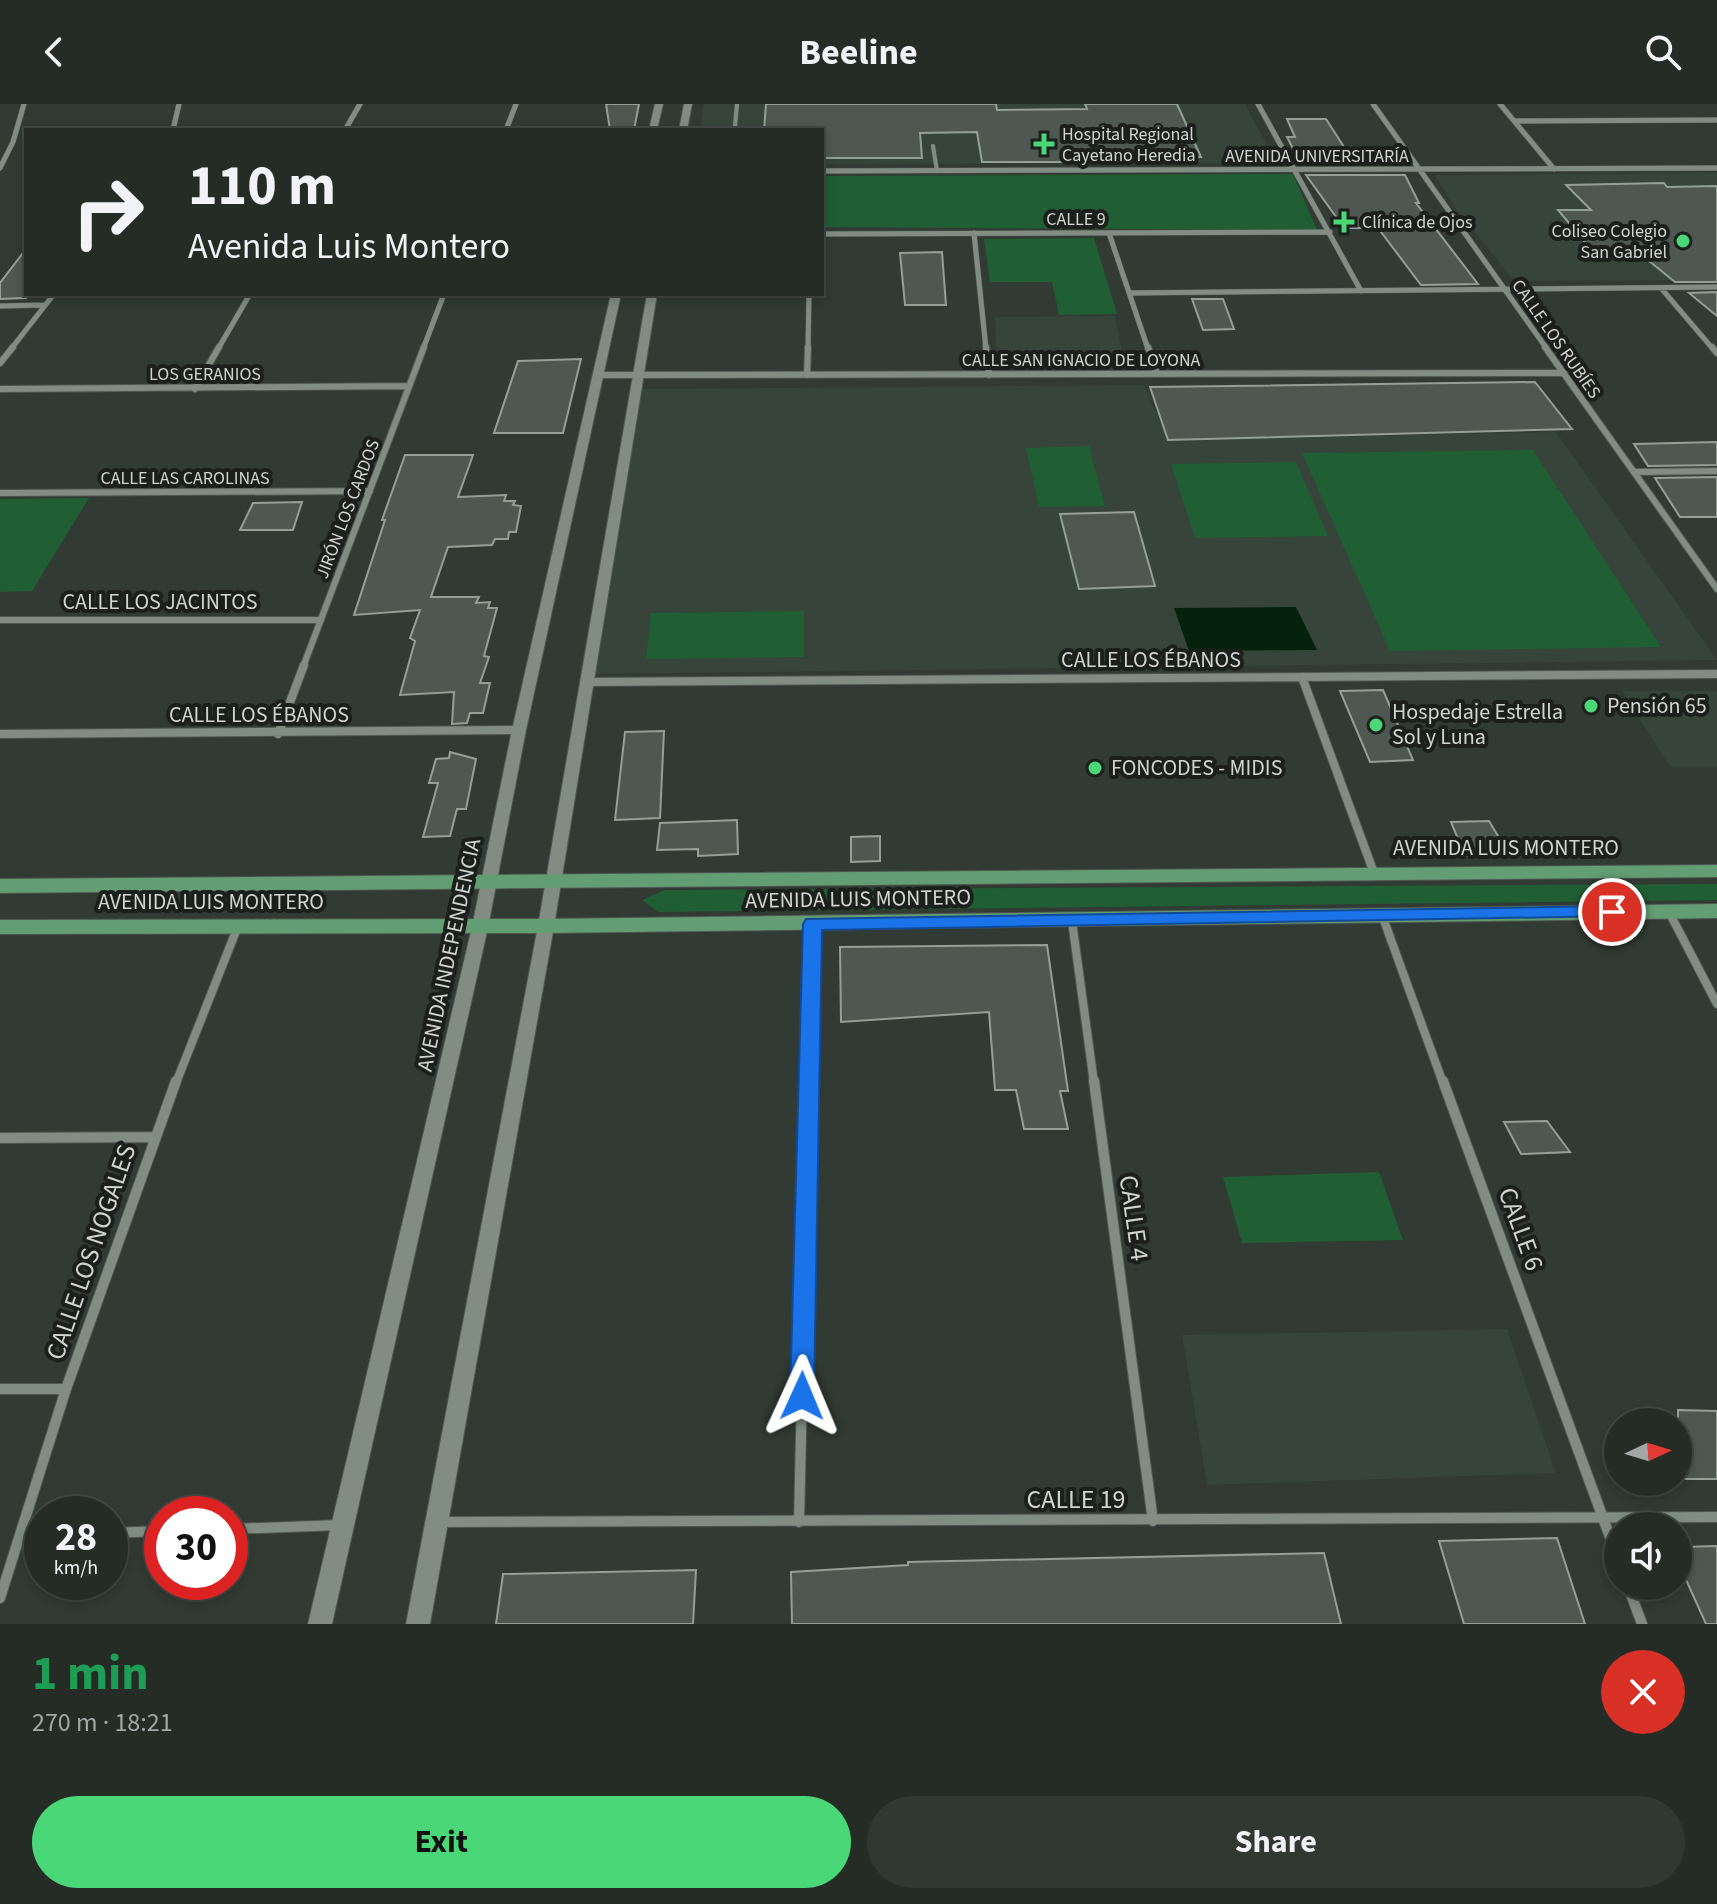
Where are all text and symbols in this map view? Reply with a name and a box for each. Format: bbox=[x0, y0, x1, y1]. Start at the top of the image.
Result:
text: Beeline bbox=[799, 27, 918, 78]
icon: back bbox=[32, 30, 76, 74]
icon: search bbox=[1641, 30, 1685, 74]
place label: Hospital Regional Cayetano Heredia bbox=[1062, 122, 1196, 168]
marker: Hospital Regional Cayetano Heredia bbox=[1033, 133, 1055, 155]
street label: AVENIDA UNIVERSITARÍA bbox=[1225, 144, 1409, 169]
text: 110 m bbox=[188, 147, 336, 226]
icon: right bbox=[56, 160, 160, 264]
street label: CALLE 9 bbox=[1046, 207, 1106, 232]
place label: Clínica de Ojos bbox=[1362, 210, 1472, 235]
marker: Clínica de Ojos bbox=[1333, 211, 1355, 233]
place label: Coliseo Colegio San Gabriel bbox=[1551, 219, 1667, 265]
text: Avenida Luis Montero bbox=[188, 221, 510, 272]
marker: Coliseo Colegio San Gabriel bbox=[1674, 232, 1692, 250]
street label: CALLE LOS RUBÍES bbox=[1506, 274, 1606, 404]
street label: CALLE SAN IGNACIO DE LOYONA bbox=[962, 348, 1201, 373]
street label: LOS GERANIOS bbox=[149, 362, 261, 387]
street label: JIRÓN LOS CARDOS bbox=[310, 436, 386, 582]
street label: CALLE LAS CAROLINAS bbox=[100, 466, 270, 491]
street label: CALLE LOS JACINTOS bbox=[62, 586, 258, 618]
street label: CALLE LOS ÉBANOS bbox=[1061, 644, 1241, 676]
place label: Pensión 65 bbox=[1607, 690, 1707, 722]
place label: Hospedaje Estrella Sol y Luna bbox=[1392, 696, 1563, 753]
marker: Pensión 65 bbox=[1582, 697, 1600, 715]
street label: CALLE LOS ÉBANOS bbox=[169, 699, 349, 731]
marker: Hospedaje Estrella Sol y Luna bbox=[1367, 716, 1385, 734]
place label: FONCODES - MIDIS bbox=[1111, 752, 1282, 784]
marker: FONCODES - MIDIS bbox=[1086, 759, 1104, 777]
street label: AVENIDA LUIS MONTERO bbox=[1393, 832, 1619, 864]
street label: AVENIDA INDEPENDENCIA bbox=[409, 836, 489, 1074]
pin bbox=[1578, 878, 1646, 946]
street label: AVENIDA LUIS MONTERO bbox=[745, 881, 971, 917]
street label: AVENIDA LUIS MONTERO bbox=[98, 886, 324, 918]
icon: arrive bbox=[1590, 890, 1634, 934]
street label: CALLE LOS NOGALES bbox=[37, 1139, 145, 1365]
street label: CALLE 4 bbox=[1110, 1173, 1158, 1263]
street label: CALLE 6 bbox=[1489, 1182, 1553, 1276]
position arrow bbox=[760, 1354, 844, 1438]
north arrow bbox=[1604, 1408, 1692, 1496]
map controls bbox=[1604, 1408, 1692, 1600]
street label: CALLE 19 bbox=[1027, 1481, 1125, 1518]
speed limit sign: 30 bbox=[144, 1496, 248, 1600]
text: 28 bbox=[55, 1509, 97, 1566]
button: sound bbox=[1604, 1512, 1692, 1600]
text: km/h bbox=[54, 1554, 98, 1582]
text: 1 min bbox=[32, 1640, 149, 1708]
button: close bbox=[1601, 1650, 1685, 1734]
text: 270 m · 18:21 bbox=[32, 1704, 173, 1741]
button: Exit bbox=[32, 1796, 851, 1888]
button: Share bbox=[867, 1796, 1685, 1888]

